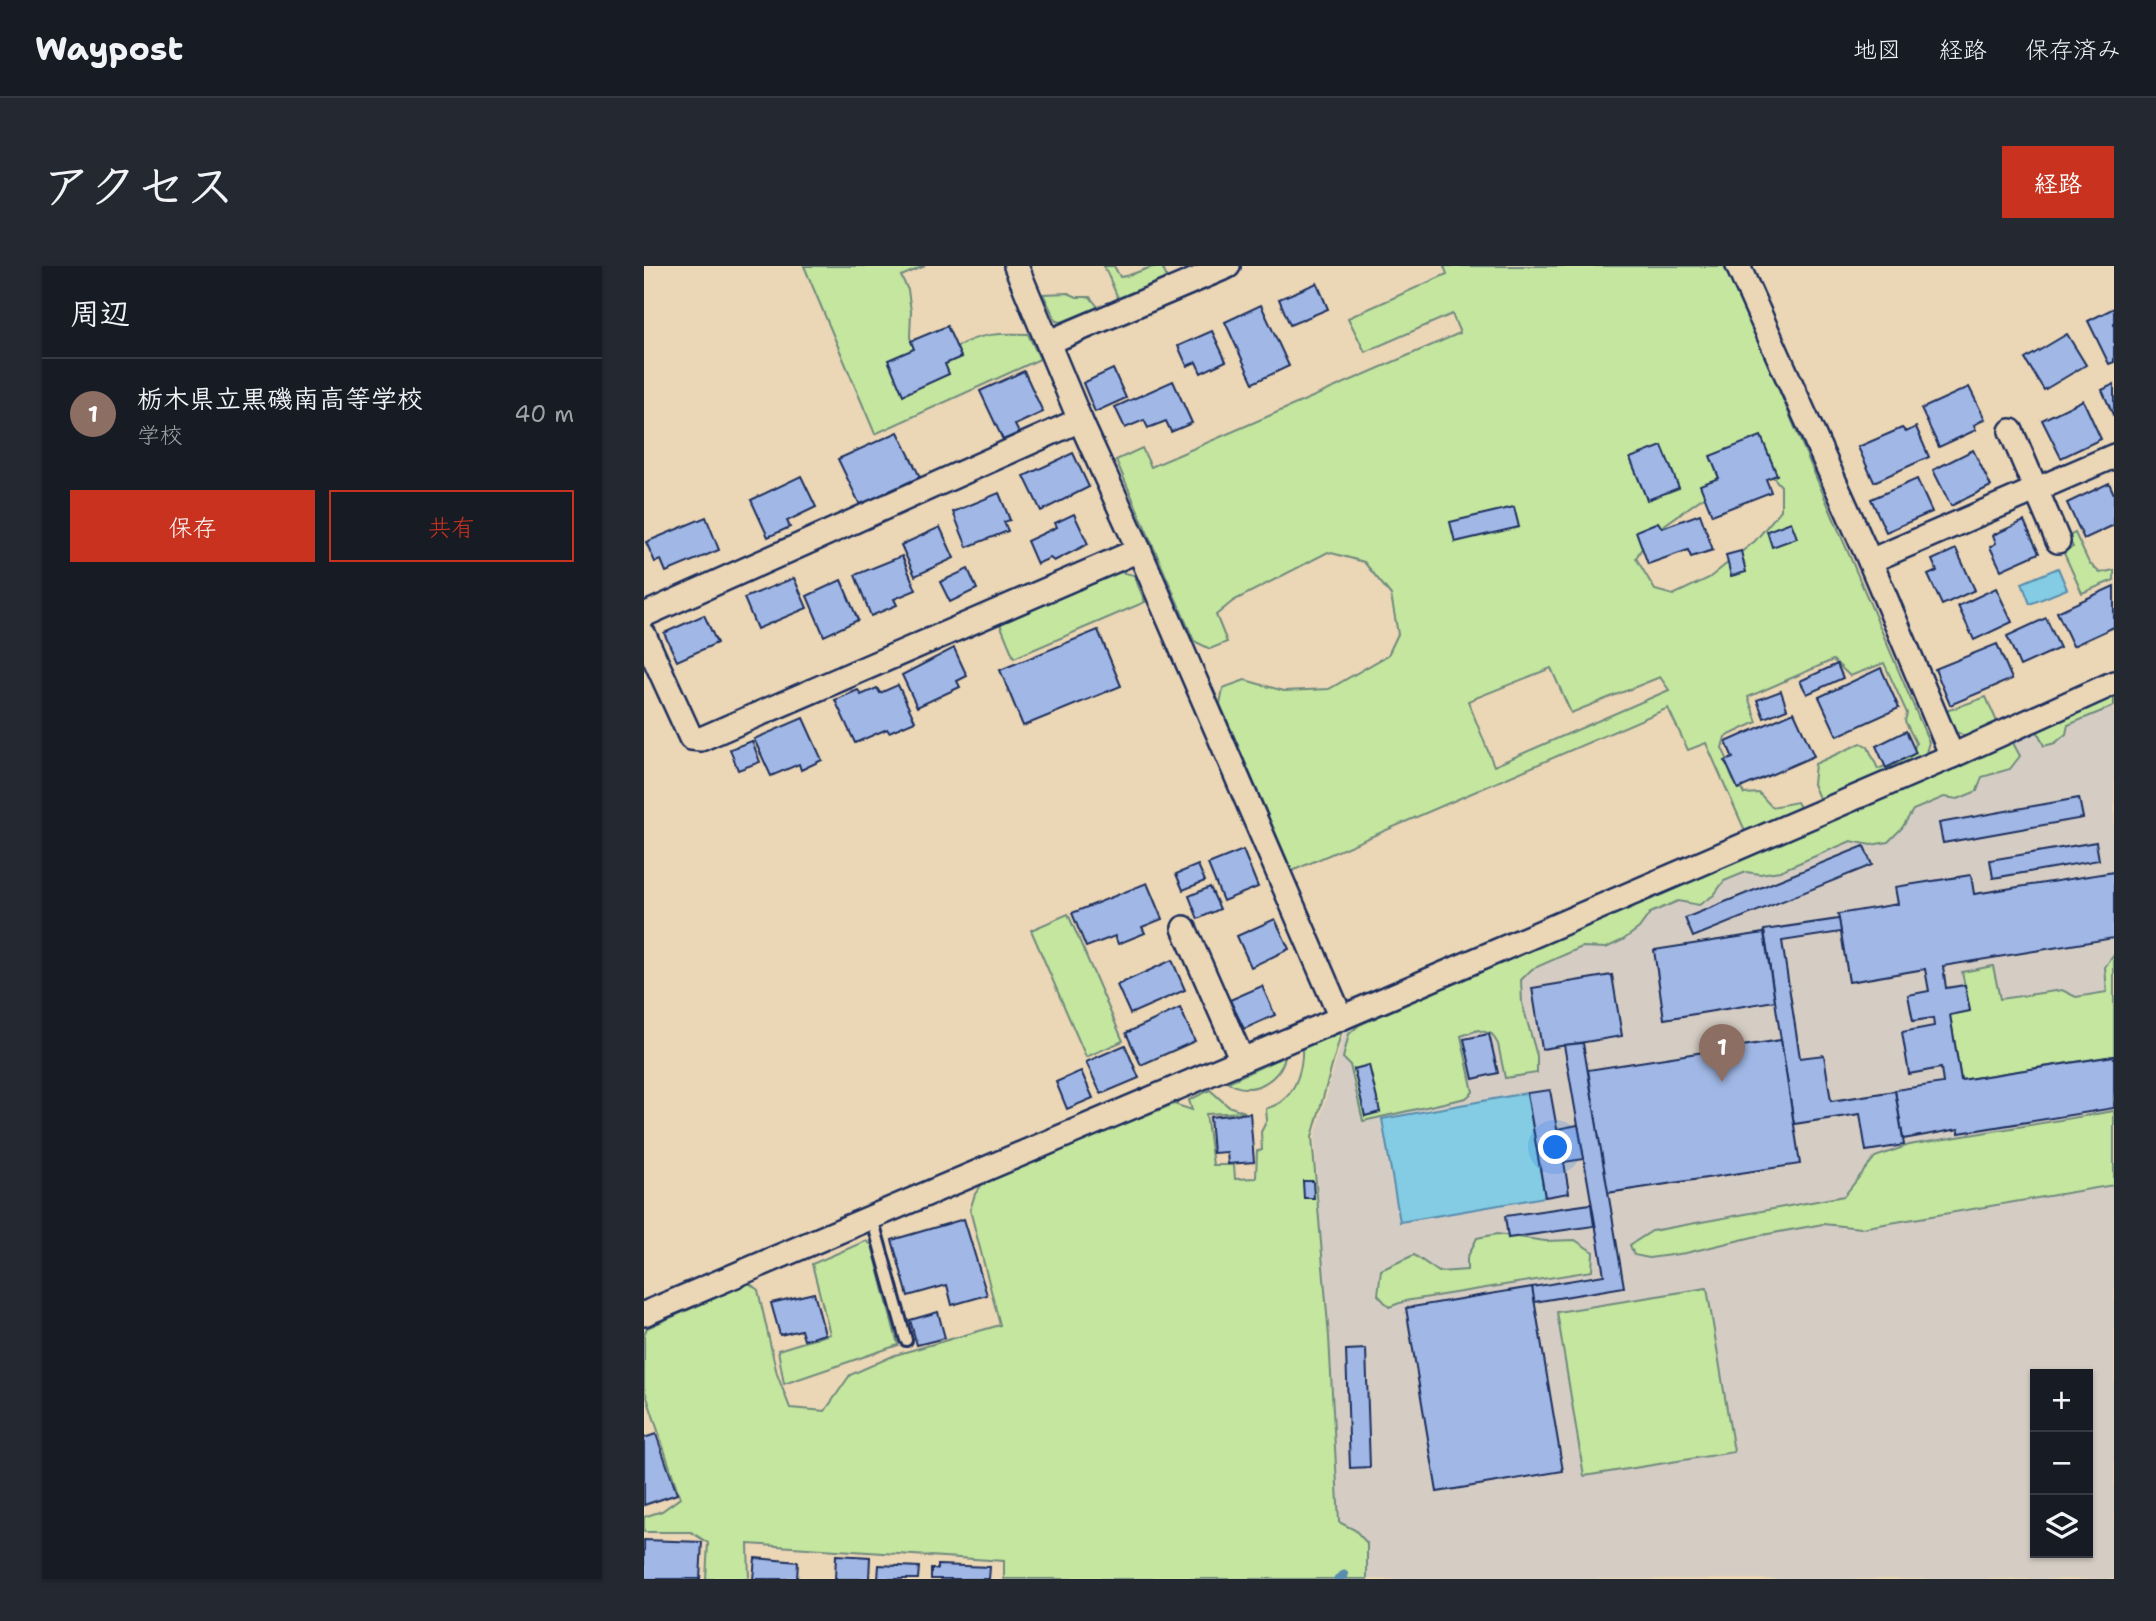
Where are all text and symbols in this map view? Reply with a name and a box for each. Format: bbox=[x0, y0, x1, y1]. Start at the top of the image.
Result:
text: Waypost bbox=[35, 26, 183, 71]
text: 地図 bbox=[1853, 34, 1901, 66]
text: 経路 bbox=[1939, 34, 1987, 66]
text: 保存済み bbox=[2025, 34, 2121, 66]
button: 経路 bbox=[2002, 146, 2114, 218]
text: アクセス bbox=[42, 153, 235, 219]
text: 周辺 bbox=[70, 293, 130, 334]
text: 栃木県立黒磯南高等学校 bbox=[137, 381, 423, 416]
text: 1 bbox=[88, 399, 98, 429]
text: 40 m bbox=[514, 399, 574, 429]
text: 学校 bbox=[137, 420, 183, 450]
button: 保存 bbox=[70, 490, 315, 562]
button: 共有 bbox=[329, 490, 574, 562]
pin: 1 bbox=[1699, 1024, 1745, 1082]
your location bbox=[1538, 1130, 1572, 1164]
map controls bbox=[2030, 1369, 2093, 1558]
button: + bbox=[2030, 1369, 2093, 1432]
button: − bbox=[2030, 1432, 2093, 1495]
button: layers bbox=[2030, 1495, 2093, 1558]

